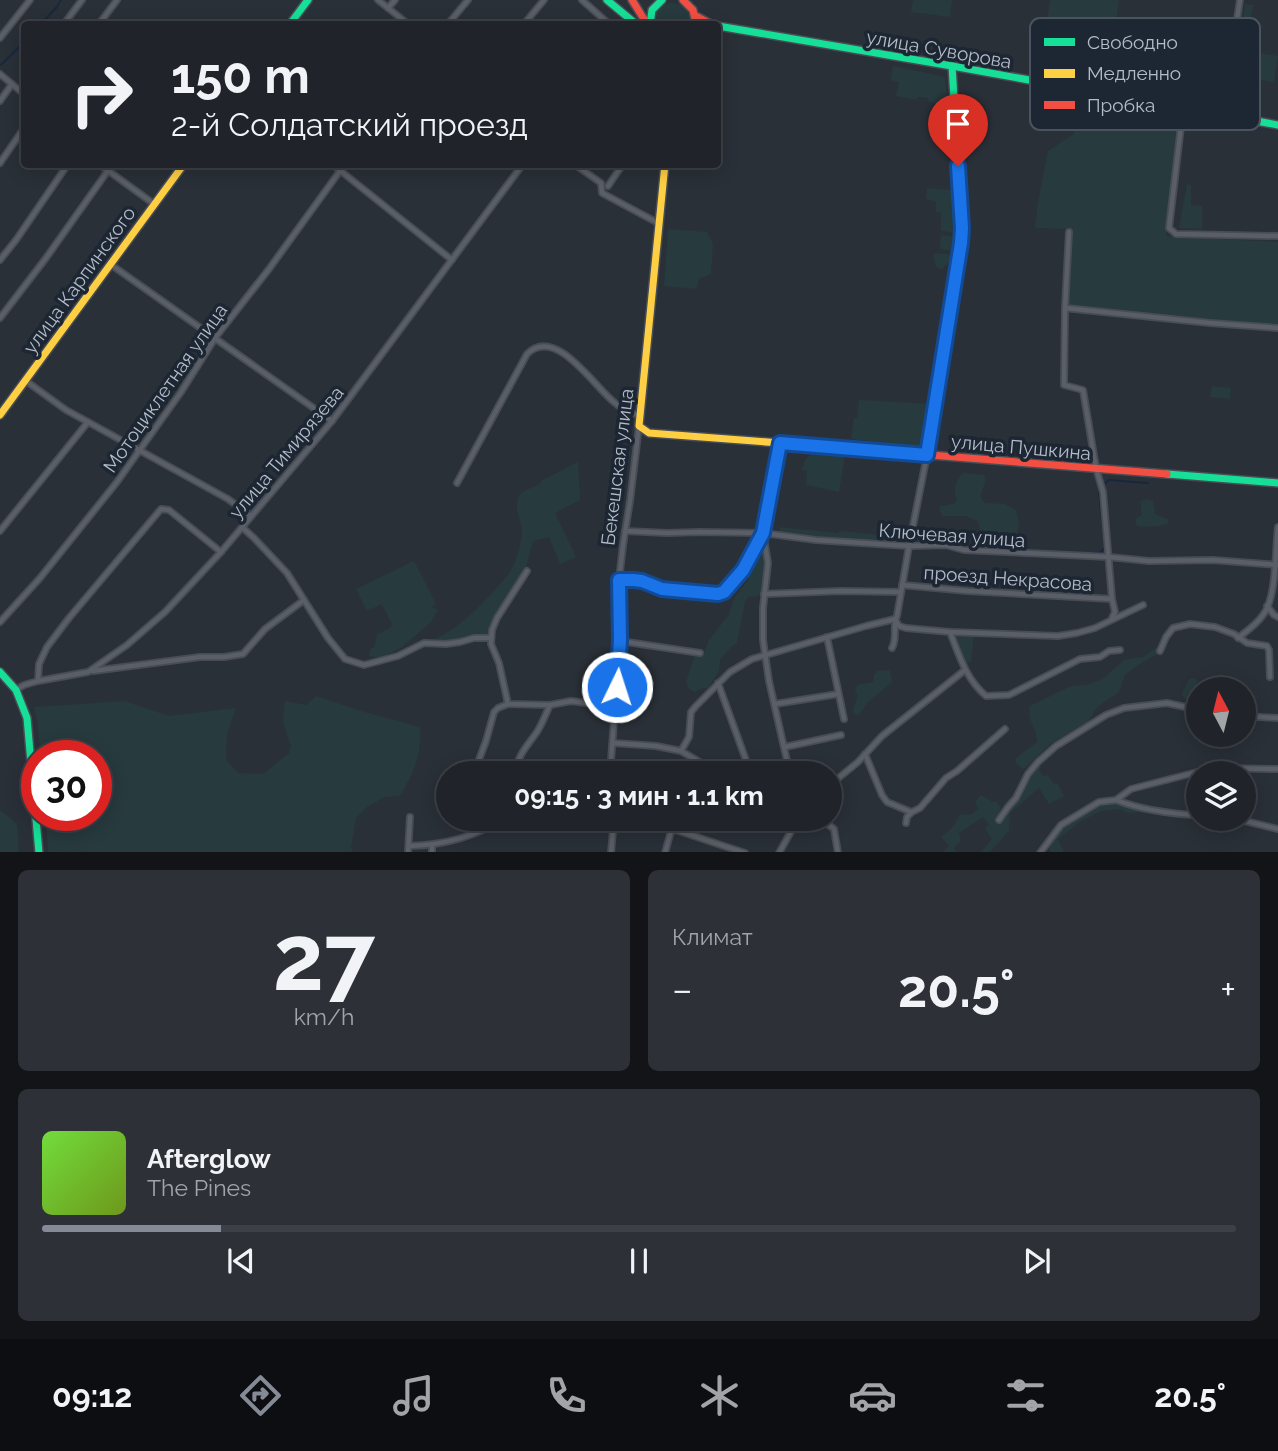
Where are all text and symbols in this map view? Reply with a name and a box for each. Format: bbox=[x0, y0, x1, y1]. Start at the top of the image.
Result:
legend bbox=[1030, 18, 1260, 130]
street label: улица Суворова bbox=[865, 25, 1013, 73]
text: Свободно bbox=[1087, 31, 1178, 53]
text: 150 m bbox=[171, 47, 310, 104]
icon: right bbox=[56, 49, 147, 140]
text: Медленно bbox=[1087, 62, 1181, 84]
pin bbox=[928, 94, 988, 166]
text: Пробка bbox=[1087, 94, 1155, 116]
icon: arrive bbox=[939, 105, 977, 143]
text: 2-й Солдатский проезд bbox=[171, 106, 528, 143]
street label: улица Карпинского bbox=[18, 202, 140, 358]
street label: Мотоциклетная улица bbox=[98, 299, 232, 477]
street label: улица Тимирязева bbox=[224, 381, 348, 523]
street label: Бекешская улица bbox=[596, 387, 638, 547]
street label: улица Пушкина bbox=[950, 430, 1092, 464]
street label: Ключевая улица bbox=[878, 519, 1026, 551]
street label: проезд Некрасова bbox=[923, 561, 1093, 595]
position arrow bbox=[580, 650, 654, 724]
north arrow bbox=[1186, 677, 1256, 747]
map controls bbox=[1186, 677, 1256, 831]
speed limit sign: 30 bbox=[21, 740, 112, 831]
button: layers bbox=[1186, 761, 1256, 831]
text: 09:15 · 3 мин · 1.1 km bbox=[514, 781, 764, 811]
text: 27 bbox=[273, 904, 375, 1011]
text: Климат bbox=[672, 923, 753, 950]
text: 20.5° bbox=[898, 958, 1015, 1019]
text: − bbox=[672, 967, 692, 1012]
text: + bbox=[1220, 967, 1236, 1012]
text: km/h bbox=[294, 1003, 354, 1030]
text: Afterglow bbox=[147, 1144, 271, 1174]
text: The Pines bbox=[147, 1174, 251, 1201]
icon: previous bbox=[222, 1242, 260, 1280]
icon: pause bbox=[620, 1242, 658, 1280]
icon: next bbox=[1018, 1242, 1056, 1280]
icon: directions bbox=[236, 1371, 285, 1420]
icon: music bbox=[389, 1371, 438, 1420]
icon: phone bbox=[542, 1371, 591, 1420]
icon: climate bbox=[695, 1371, 744, 1420]
icon: car bbox=[848, 1371, 897, 1420]
icon: filters bbox=[1001, 1371, 1050, 1420]
text: 09:12 bbox=[52, 1377, 132, 1414]
text: 20.5° bbox=[1154, 1377, 1226, 1414]

